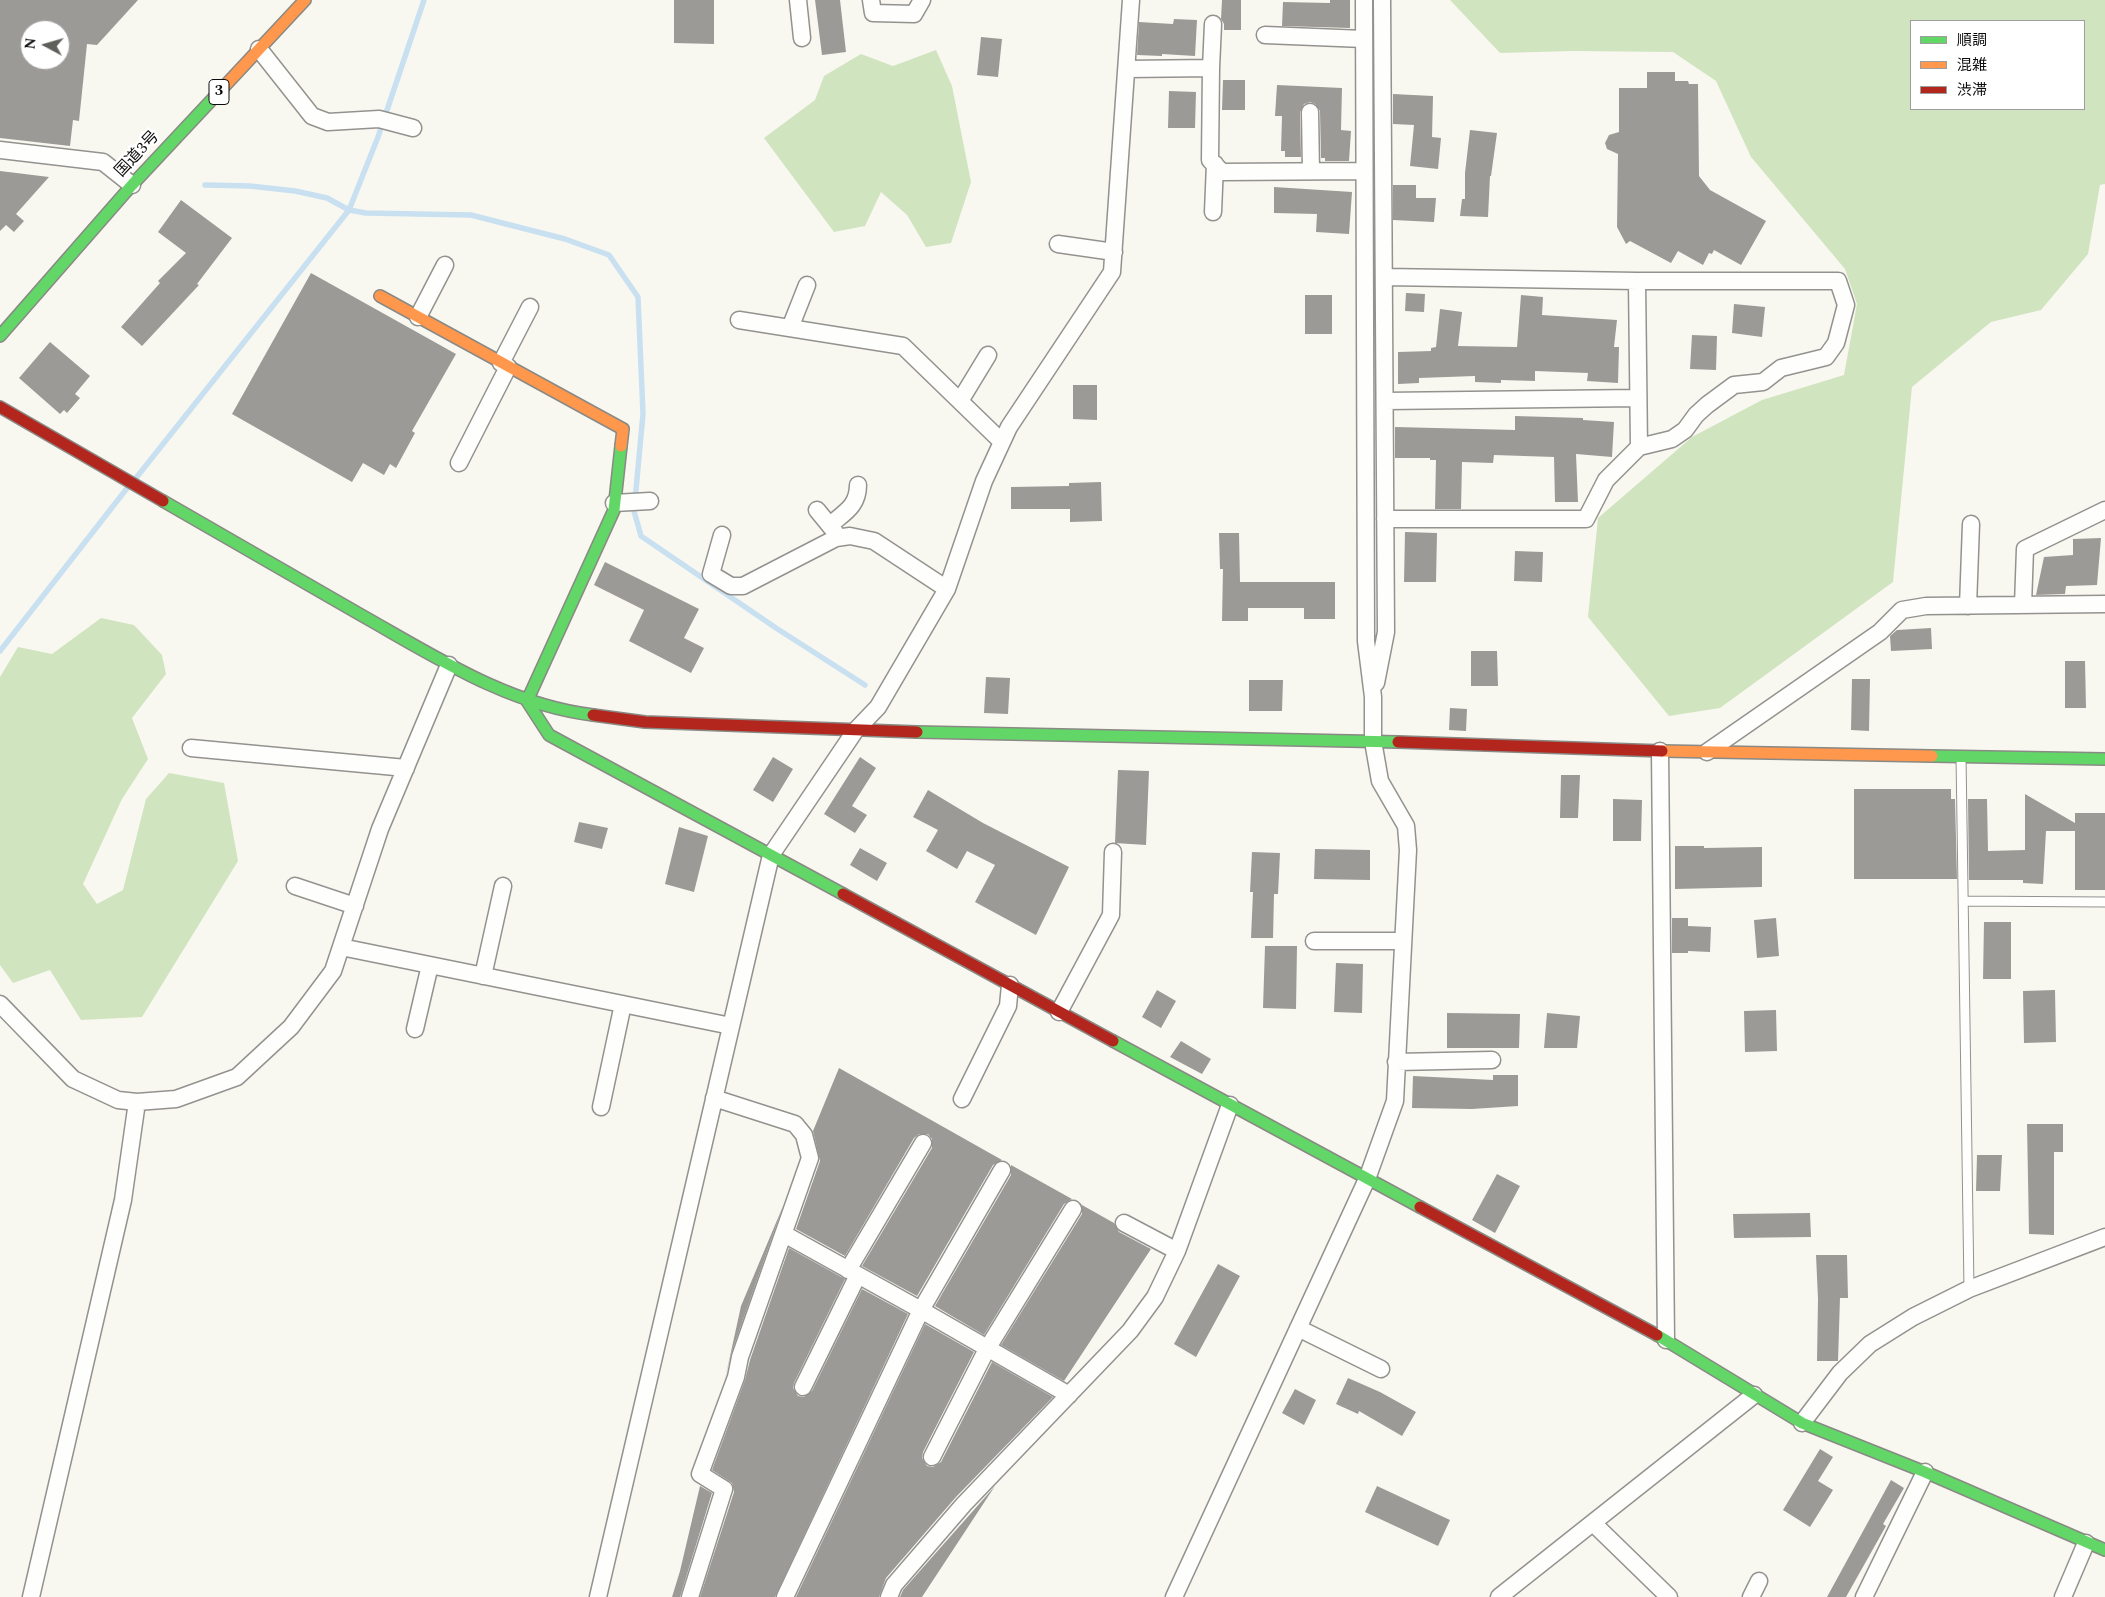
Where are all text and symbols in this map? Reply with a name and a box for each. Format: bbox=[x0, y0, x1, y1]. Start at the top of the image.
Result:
north arrow bbox=[20, 20, 70, 70]
legend bbox=[1910, 20, 2085, 110]
text: 順調 bbox=[1957, 29, 1987, 52]
text: N bbox=[20, 37, 42, 50]
text: 混雑 bbox=[1957, 54, 1987, 77]
text: 渋滞 bbox=[1957, 79, 1987, 102]
road number: 3 bbox=[209, 80, 229, 104]
street label: 国道3号 bbox=[112, 128, 164, 182]

